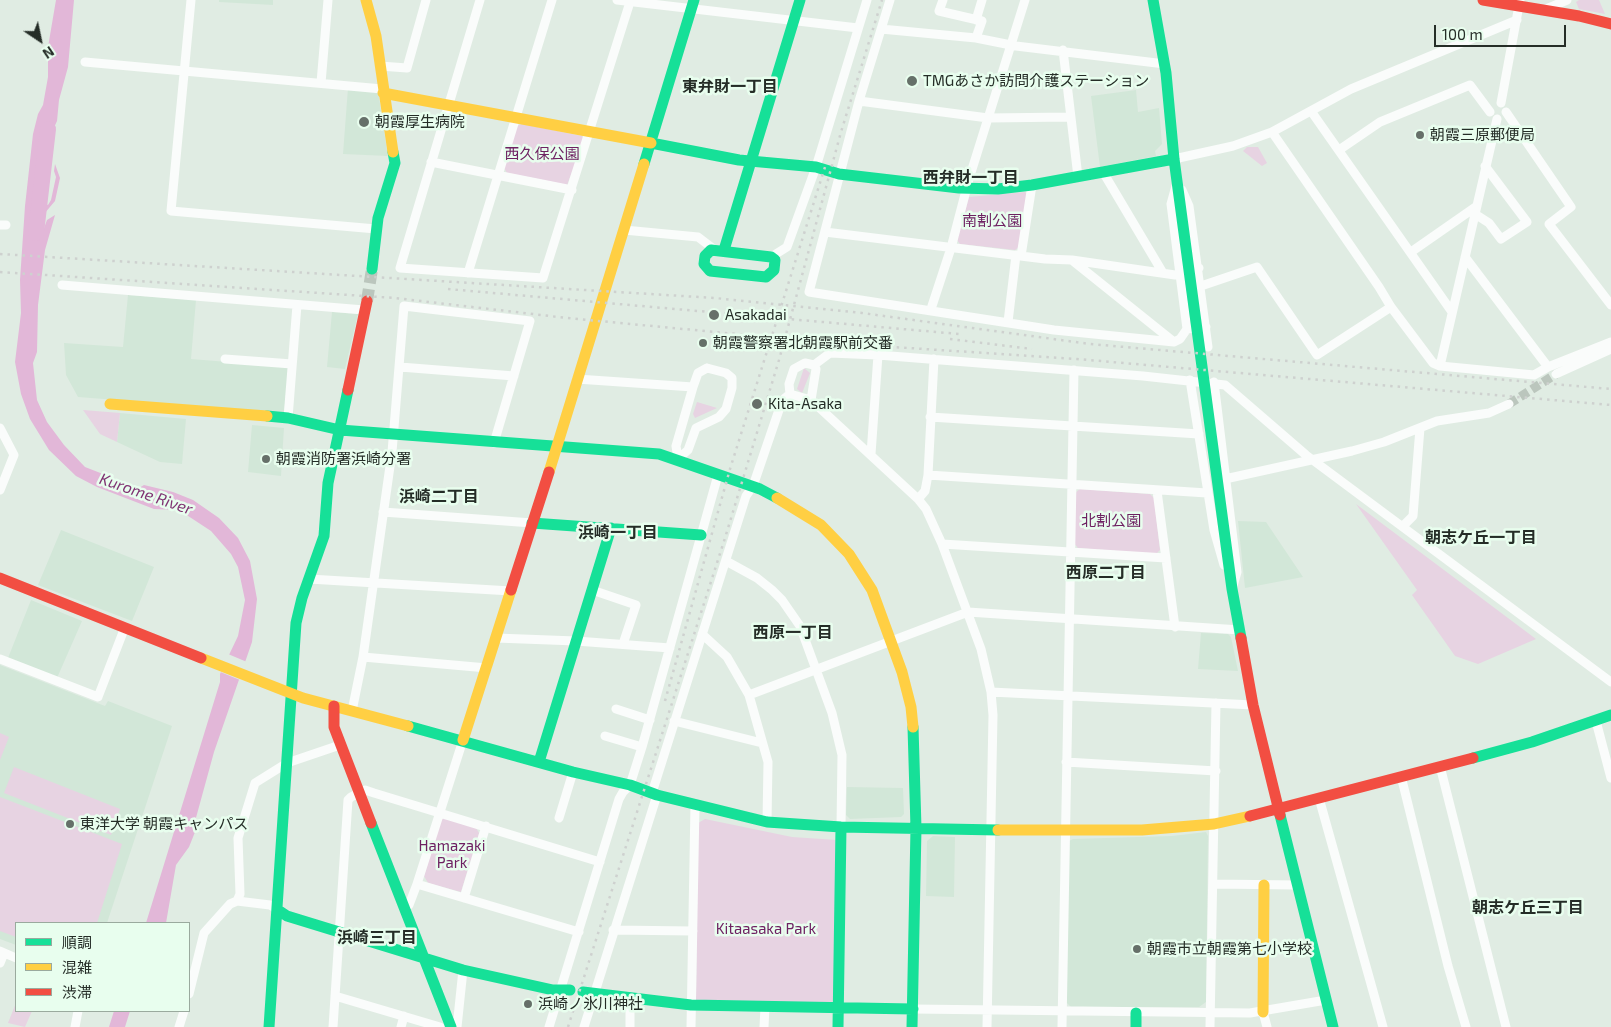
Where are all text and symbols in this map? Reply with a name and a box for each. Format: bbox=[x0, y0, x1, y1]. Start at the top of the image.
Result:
north arrow bbox=[15, 15, 65, 65]
scale bar bbox=[1436, 15, 1568, 47]
text: 100 m bbox=[1442, 25, 1483, 43]
text: N bbox=[40, 43, 58, 63]
place label: TMGあさか訪問介護ステーション bbox=[923, 72, 1149, 90]
marker: TMGあさか訪問介護ステーション bbox=[905, 74, 919, 88]
district label: 東弁財一丁目 bbox=[682, 77, 778, 97]
place label: 朝霞厚生病院 bbox=[375, 113, 465, 131]
marker: 朝霞厚生病院 bbox=[357, 115, 371, 129]
place label: 朝霞三原郵便局 bbox=[1430, 126, 1535, 144]
marker: 朝霞三原郵便局 bbox=[1414, 129, 1426, 141]
park label: 西久保公園 bbox=[505, 145, 579, 163]
district label: 西弁財一丁目 bbox=[923, 168, 1019, 188]
park label: 南割公園 bbox=[962, 212, 1022, 230]
place label: Asakadai bbox=[725, 306, 787, 324]
marker: Asakadai bbox=[707, 308, 721, 322]
place label: 朝霞警察署北朝霞駅前交番 bbox=[713, 334, 893, 352]
marker: 朝霞警察署北朝霞駅前交番 bbox=[697, 337, 709, 349]
place label: Kita-Asaka bbox=[768, 395, 842, 413]
marker: Kita-Asaka bbox=[750, 397, 764, 411]
place label: 朝霞消防署浜崎分署 bbox=[276, 450, 411, 468]
marker: 朝霞消防署浜崎分署 bbox=[260, 453, 272, 465]
water label: Kurome River bbox=[97, 469, 195, 519]
district label: 浜崎二丁目 bbox=[399, 487, 479, 507]
park label: 北割公園 bbox=[1081, 512, 1141, 530]
district label: 浜崎一丁目 bbox=[578, 523, 658, 543]
district label: 朝志ケ丘一丁目 bbox=[1425, 528, 1537, 548]
district label: 西原二丁目 bbox=[1066, 563, 1146, 583]
district label: 西原一丁目 bbox=[753, 623, 833, 643]
place label: 東洋大学 朝霞キャンパス bbox=[80, 815, 248, 833]
marker: 東洋大学 朝霞キャンパス bbox=[64, 818, 76, 830]
park label: Hamazaki Park bbox=[419, 837, 485, 872]
district label: 朝志ケ丘三丁目 bbox=[1472, 898, 1584, 918]
park label: Kitaasaka Park bbox=[716, 920, 816, 938]
legend bbox=[15, 922, 190, 1012]
district label: 浜崎三丁目 bbox=[337, 928, 417, 948]
text: 順調 bbox=[62, 933, 92, 951]
place label: 朝霞市立朝霞第七小学校 bbox=[1147, 940, 1312, 958]
marker: 朝霞市立朝霞第七小学校 bbox=[1131, 943, 1143, 955]
text: 混雑 bbox=[62, 958, 92, 976]
text: 渋滞 bbox=[62, 983, 92, 1001]
place label: 浜崎ノ氷川神社 bbox=[538, 995, 643, 1013]
marker: 浜崎ノ氷川神社 bbox=[522, 998, 534, 1010]

